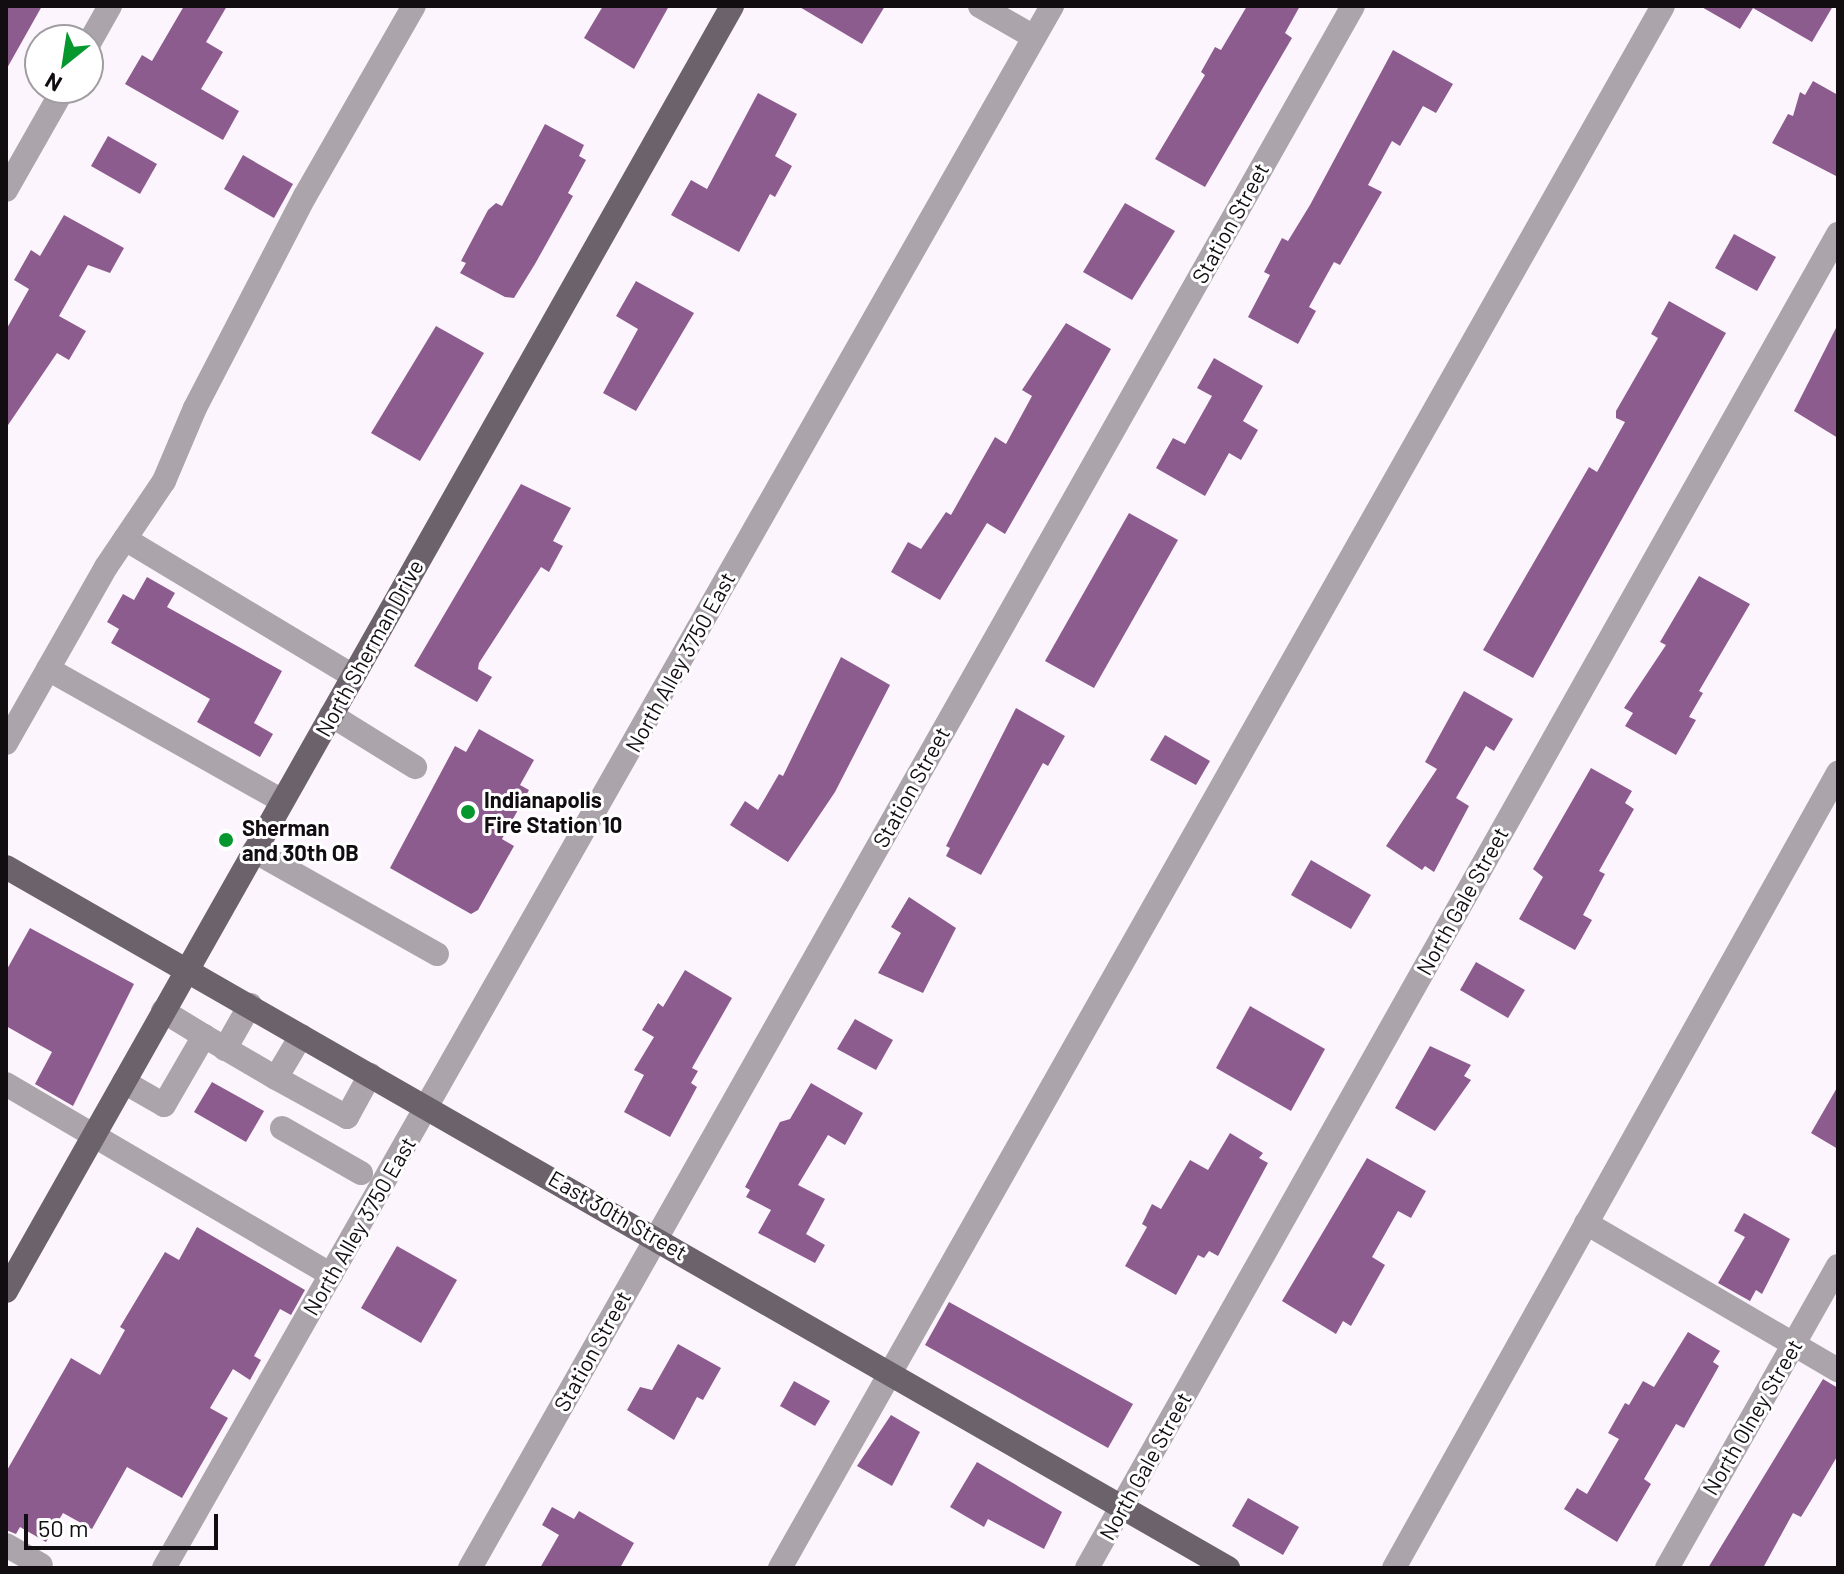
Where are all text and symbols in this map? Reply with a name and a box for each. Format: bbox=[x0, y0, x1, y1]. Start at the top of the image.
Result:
north arrow bbox=[24, 24, 104, 104]
text: N bbox=[40, 68, 66, 98]
street label: Station Street bbox=[1186, 158, 1274, 288]
street label: North Sherman Drive bbox=[309, 555, 429, 741]
street label: North Alley 3750 East bbox=[620, 567, 740, 757]
street label: Station Street bbox=[867, 722, 955, 852]
place label: Indianapolis Fire Station 10 bbox=[484, 786, 622, 838]
marker: Indianapolis Fire Station 10 bbox=[459, 803, 477, 821]
place label: Sherman and 30th OB bbox=[242, 814, 359, 866]
street label: North Gale Street bbox=[1410, 822, 1514, 980]
marker: Sherman and 30th OB bbox=[217, 831, 235, 849]
street label: North Alley 3750 East bbox=[297, 1132, 421, 1320]
street label: East 30th Street bbox=[544, 1165, 692, 1265]
street label: Station Street bbox=[548, 1286, 636, 1416]
street label: North Olney Street bbox=[1697, 1334, 1807, 1500]
street label: North Gale Street bbox=[1093, 1387, 1197, 1545]
scale bar bbox=[28, 1498, 222, 1548]
text: 50 m bbox=[38, 1513, 89, 1542]

